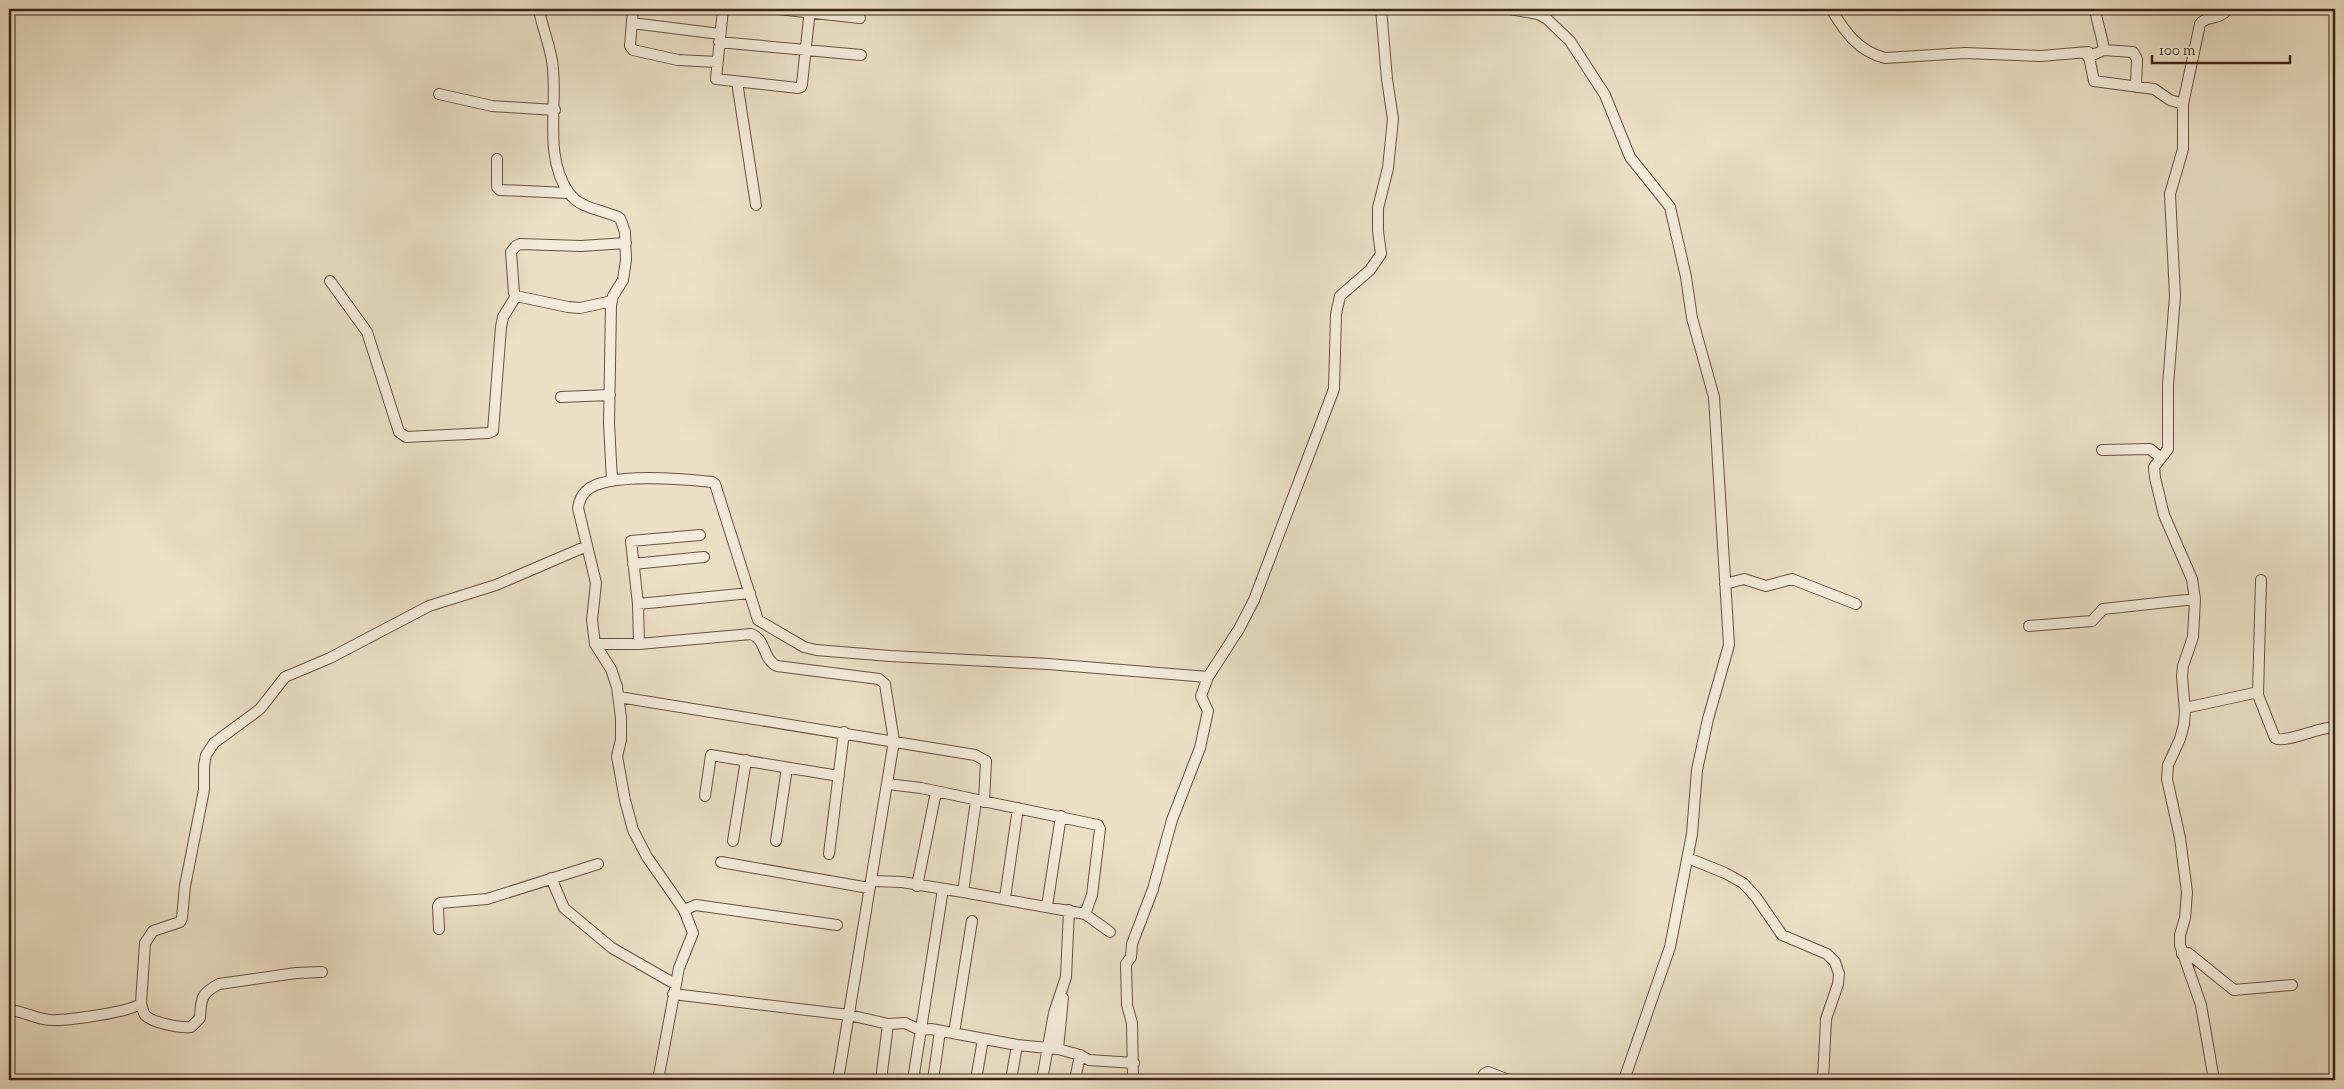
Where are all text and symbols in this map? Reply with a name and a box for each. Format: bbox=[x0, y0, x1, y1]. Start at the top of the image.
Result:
scale bar bbox=[2152, 32, 2289, 64]
text: 100 m bbox=[2159, 41, 2196, 62]

